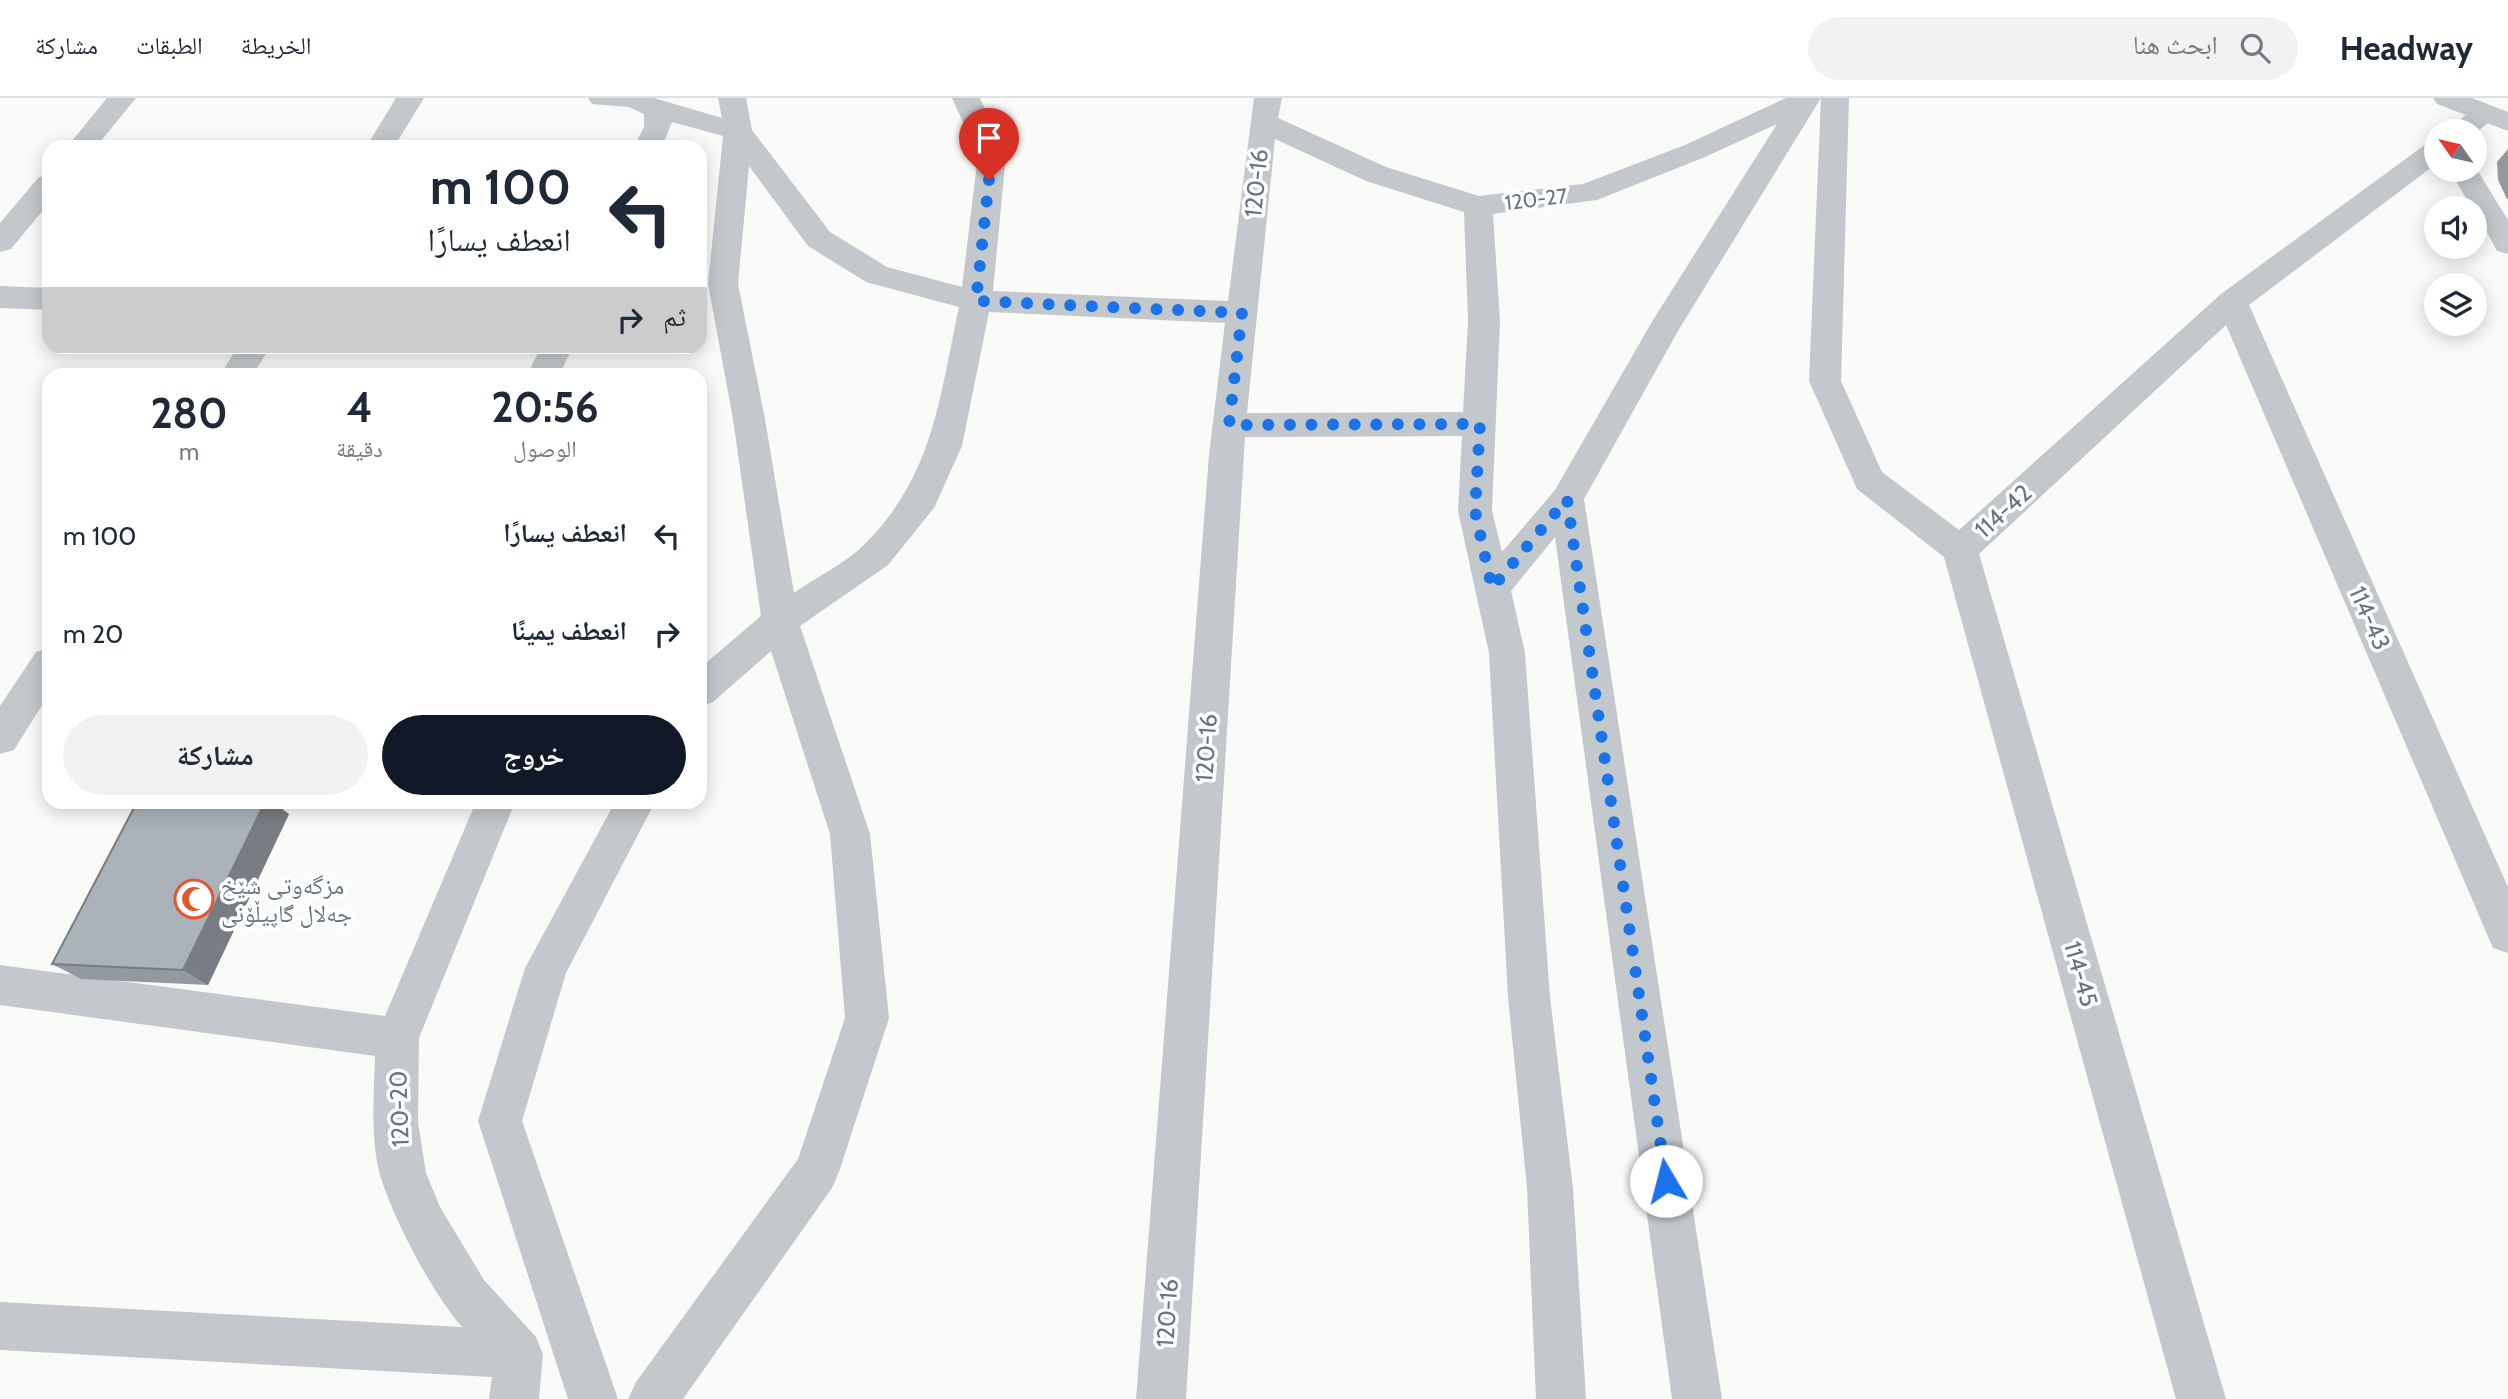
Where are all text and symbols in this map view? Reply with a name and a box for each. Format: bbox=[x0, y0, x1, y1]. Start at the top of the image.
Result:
search box bbox=[1808, 17, 2298, 80]
text: Headway bbox=[2340, 28, 2473, 68]
text: ابحث هنا bbox=[2133, 29, 2218, 61]
icon: search bbox=[2236, 29, 2274, 67]
text: مشاركة bbox=[35, 31, 98, 60]
text: الطبقات bbox=[136, 31, 203, 60]
text: الخريطة bbox=[241, 31, 311, 60]
pin bbox=[959, 108, 1019, 180]
icon: arrive bbox=[970, 119, 1008, 157]
north arrow bbox=[2424, 119, 2487, 182]
map controls bbox=[2424, 119, 2487, 336]
street label: 120-16 bbox=[1238, 147, 1274, 219]
text: 100 m bbox=[430, 157, 571, 216]
icon: left bbox=[595, 168, 686, 259]
street label: 120-27 bbox=[1503, 183, 1569, 215]
button: sound bbox=[2424, 196, 2487, 259]
text: انعطف يسارًا bbox=[428, 220, 571, 259]
button: layers bbox=[2424, 273, 2487, 336]
icon: right bbox=[611, 301, 649, 339]
text: ثم bbox=[663, 301, 686, 333]
text: 4 bbox=[346, 381, 372, 433]
text: 20:56 bbox=[491, 381, 599, 433]
text: 280 bbox=[150, 387, 228, 439]
text: دقيقة bbox=[336, 435, 383, 463]
text: الوصول bbox=[513, 435, 577, 463]
text: m bbox=[179, 438, 199, 466]
street label: 114-42 bbox=[1969, 478, 2037, 544]
text: انعطف يسارًا bbox=[503, 517, 627, 549]
icon: left bbox=[648, 517, 686, 555]
text: 100 m bbox=[63, 520, 136, 552]
street label: 114-43 bbox=[2343, 582, 2397, 654]
text: انعطف يمينًا bbox=[511, 615, 627, 647]
icon: right bbox=[648, 615, 686, 653]
text: 20 m bbox=[63, 618, 123, 650]
street label: 120-16 bbox=[1189, 713, 1223, 783]
button: مشاركة bbox=[63, 715, 368, 795]
button: خروج bbox=[382, 715, 686, 795]
place label: مزگەوتی شێخ جەلال گاپیڵۆنی bbox=[221, 871, 352, 928]
mosque icon: مزگەوتی شێخ جەلال گاپیڵۆنی bbox=[173, 878, 215, 920]
street label: 114-45 bbox=[2058, 938, 2104, 1010]
street label: 120-20 bbox=[383, 1070, 415, 1148]
position arrow bbox=[1629, 1144, 1703, 1218]
street label: 120-16 bbox=[1150, 1278, 1184, 1348]

